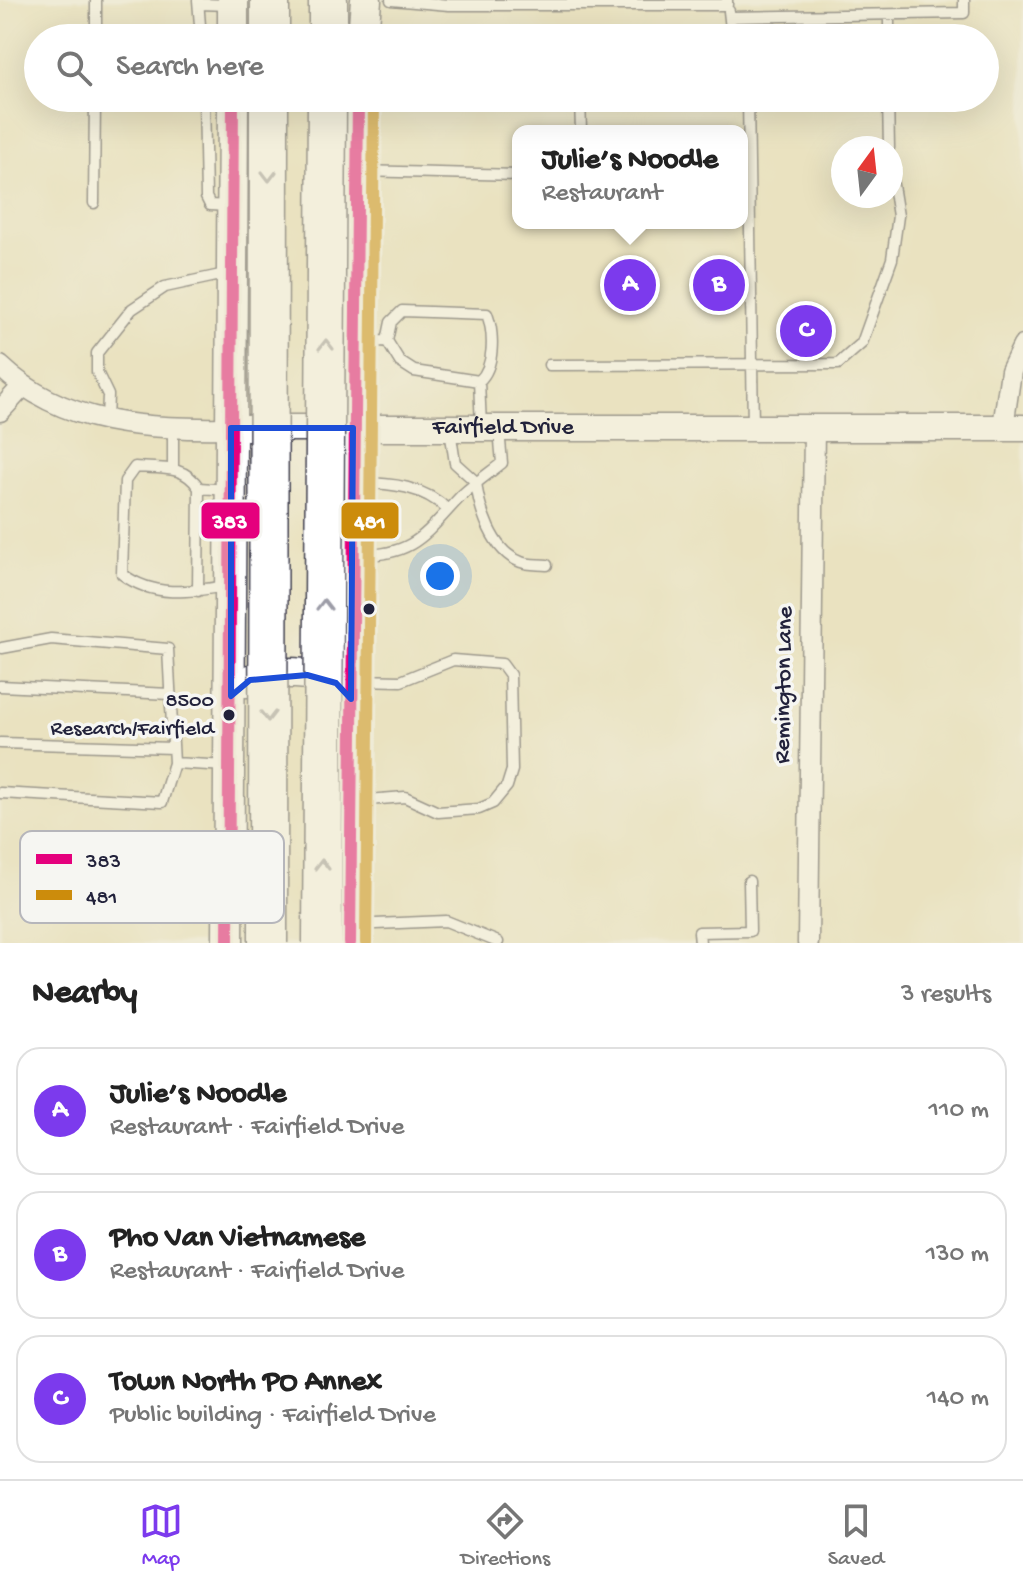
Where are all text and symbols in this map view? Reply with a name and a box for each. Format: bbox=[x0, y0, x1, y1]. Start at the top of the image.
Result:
search box bbox=[24, 24, 999, 112]
icon: search bbox=[52, 46, 96, 90]
text: Search here bbox=[116, 51, 264, 86]
popup bbox=[512, 125, 748, 229]
north arrow bbox=[831, 136, 903, 208]
text: Julie’s Noodle bbox=[542, 144, 718, 179]
one-way arrow bbox=[260, 170, 278, 183]
text: Restaurant bbox=[542, 179, 662, 210]
pin: A bbox=[604, 255, 656, 315]
pin: B bbox=[693, 255, 745, 315]
pin: C bbox=[780, 301, 832, 361]
one-way arrow bbox=[317, 338, 335, 351]
street label: Fairfield Drive bbox=[431, 414, 574, 443]
line badge: 383 bbox=[200, 501, 261, 540]
line badge: 481 bbox=[340, 501, 400, 540]
text: 383 bbox=[212, 511, 247, 537]
text: 481 bbox=[353, 511, 386, 537]
your location bbox=[420, 556, 460, 596]
one-way arrow bbox=[315, 598, 333, 611]
unlabelled marker bbox=[361, 601, 377, 617]
street label: Remington Lane bbox=[769, 605, 801, 764]
place label: 8500 Research/Fairfield bbox=[50, 689, 216, 743]
marker: 8500 Research/Fairfield bbox=[221, 707, 237, 723]
one-way arrow bbox=[259, 710, 277, 723]
legend bbox=[20, 831, 284, 923]
text: 383 bbox=[85, 850, 121, 876]
one-way arrow bbox=[313, 858, 331, 871]
text: 481 bbox=[86, 886, 117, 912]
text: Nearby bbox=[32, 975, 137, 1015]
text: 3 results bbox=[901, 980, 991, 1011]
text: Julie’s Noodle bbox=[110, 1078, 287, 1113]
text: A bbox=[52, 1096, 68, 1127]
text: 110 m bbox=[929, 1096, 989, 1127]
text: Restaurant · Fairfield Drive bbox=[110, 1113, 404, 1144]
text: Pho Van Vietnamese bbox=[110, 1222, 365, 1257]
text: B bbox=[53, 1240, 67, 1271]
text: 130 m bbox=[926, 1240, 989, 1271]
text: Restaurant · Fairfield Drive bbox=[110, 1257, 404, 1288]
text: Town North PO Annex bbox=[110, 1366, 382, 1401]
text: C bbox=[53, 1384, 67, 1415]
text: 140 m bbox=[927, 1384, 989, 1415]
text: Public building · Fairfield Drive bbox=[110, 1401, 436, 1432]
tab: Map bbox=[139, 1499, 183, 1573]
tab: Directions bbox=[461, 1499, 550, 1573]
tab: Saved bbox=[828, 1499, 884, 1573]

